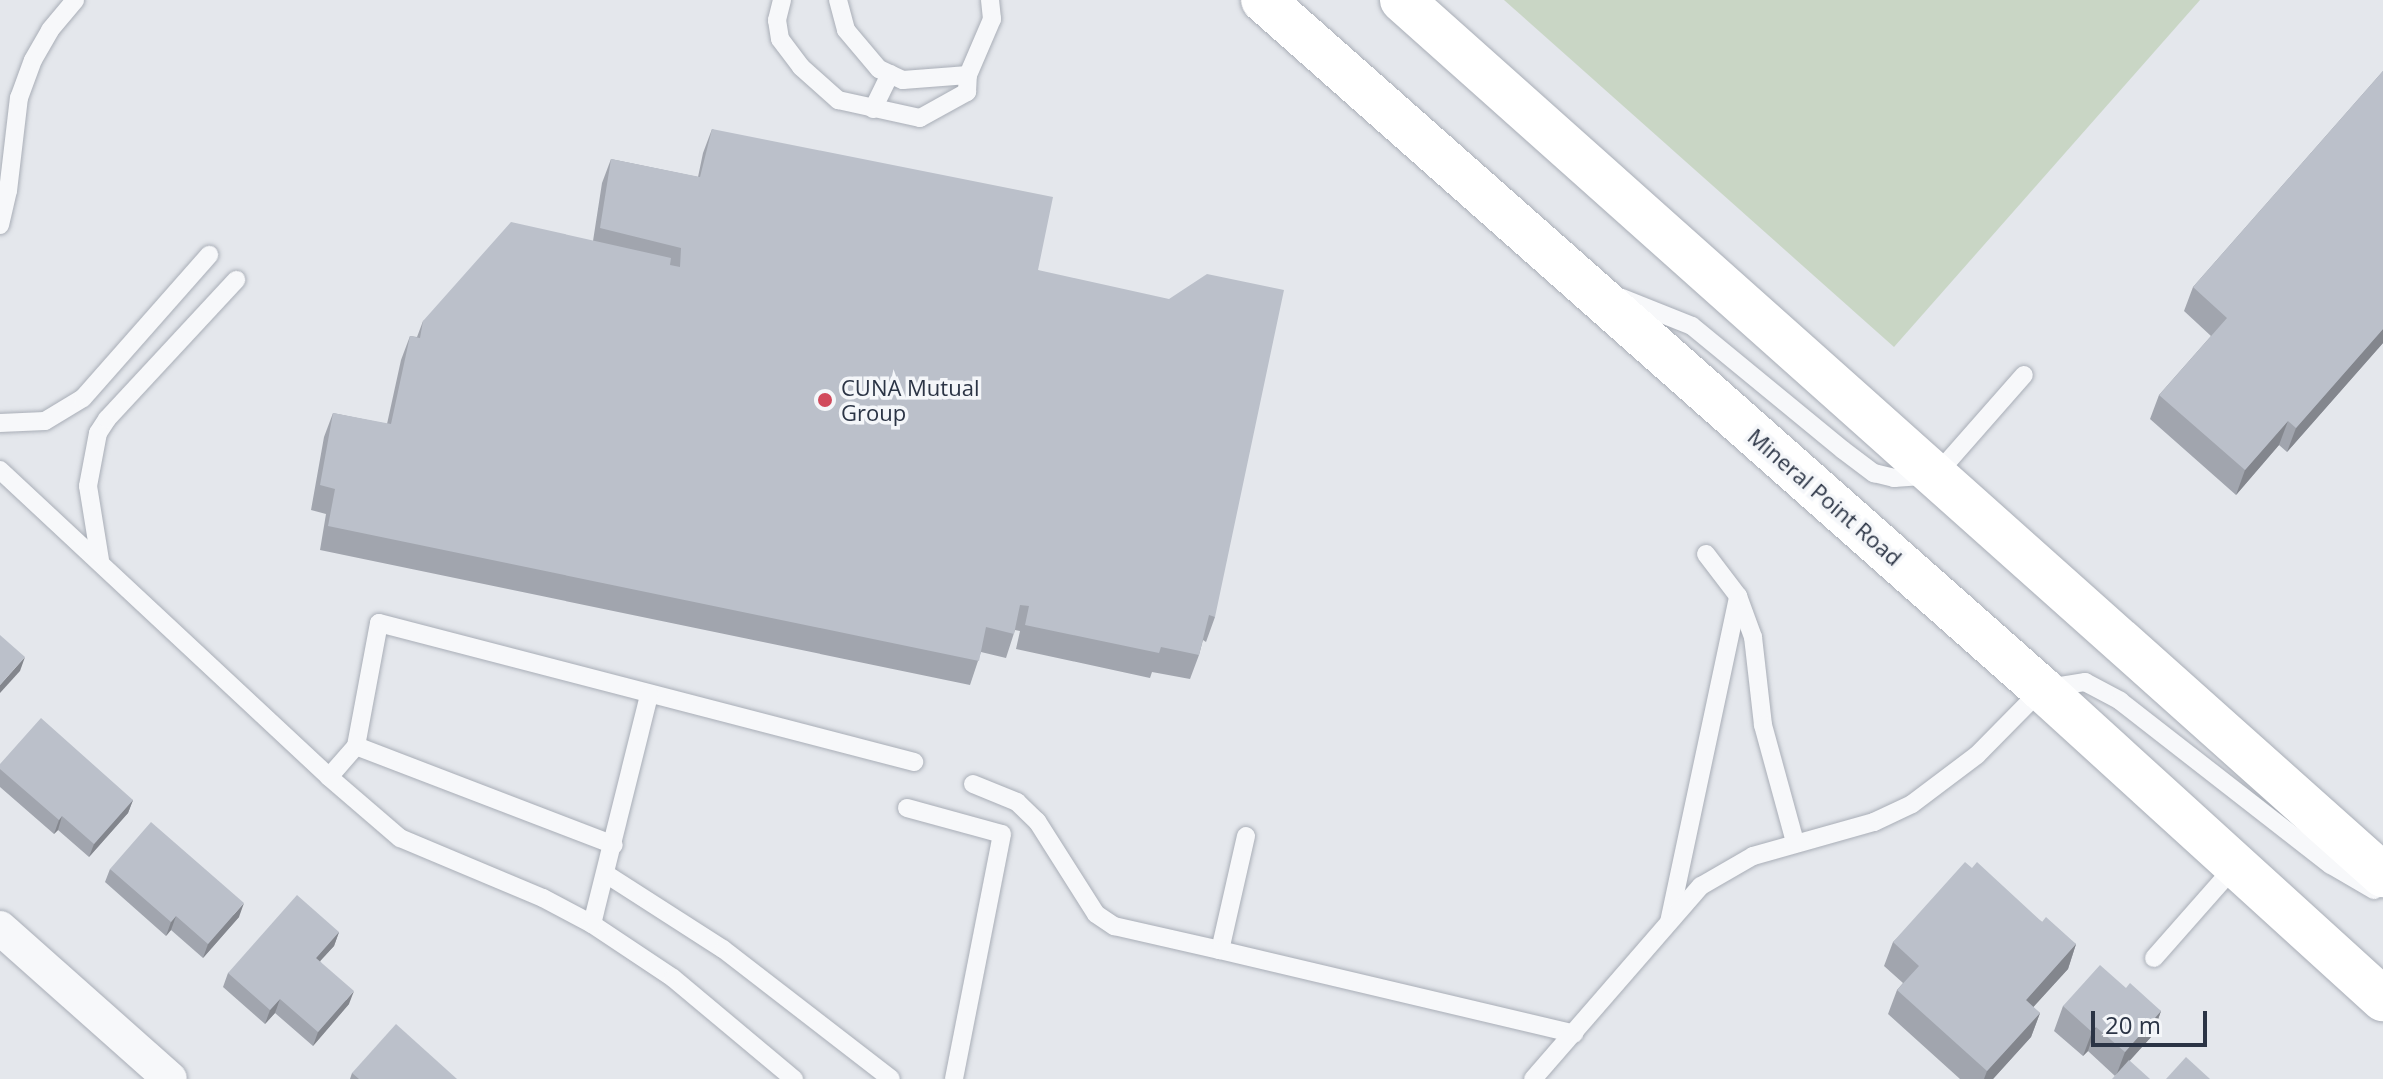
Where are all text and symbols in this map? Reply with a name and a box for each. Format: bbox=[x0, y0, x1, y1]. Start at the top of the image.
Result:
place label: CUNA Mutual Group bbox=[841, 374, 979, 426]
marker: CUNA Mutual Group bbox=[816, 391, 834, 409]
street label: Mineral Point Road bbox=[1743, 423, 1907, 571]
scale bar bbox=[2095, 995, 2211, 1045]
text: 20 m bbox=[2105, 1008, 2161, 1041]

